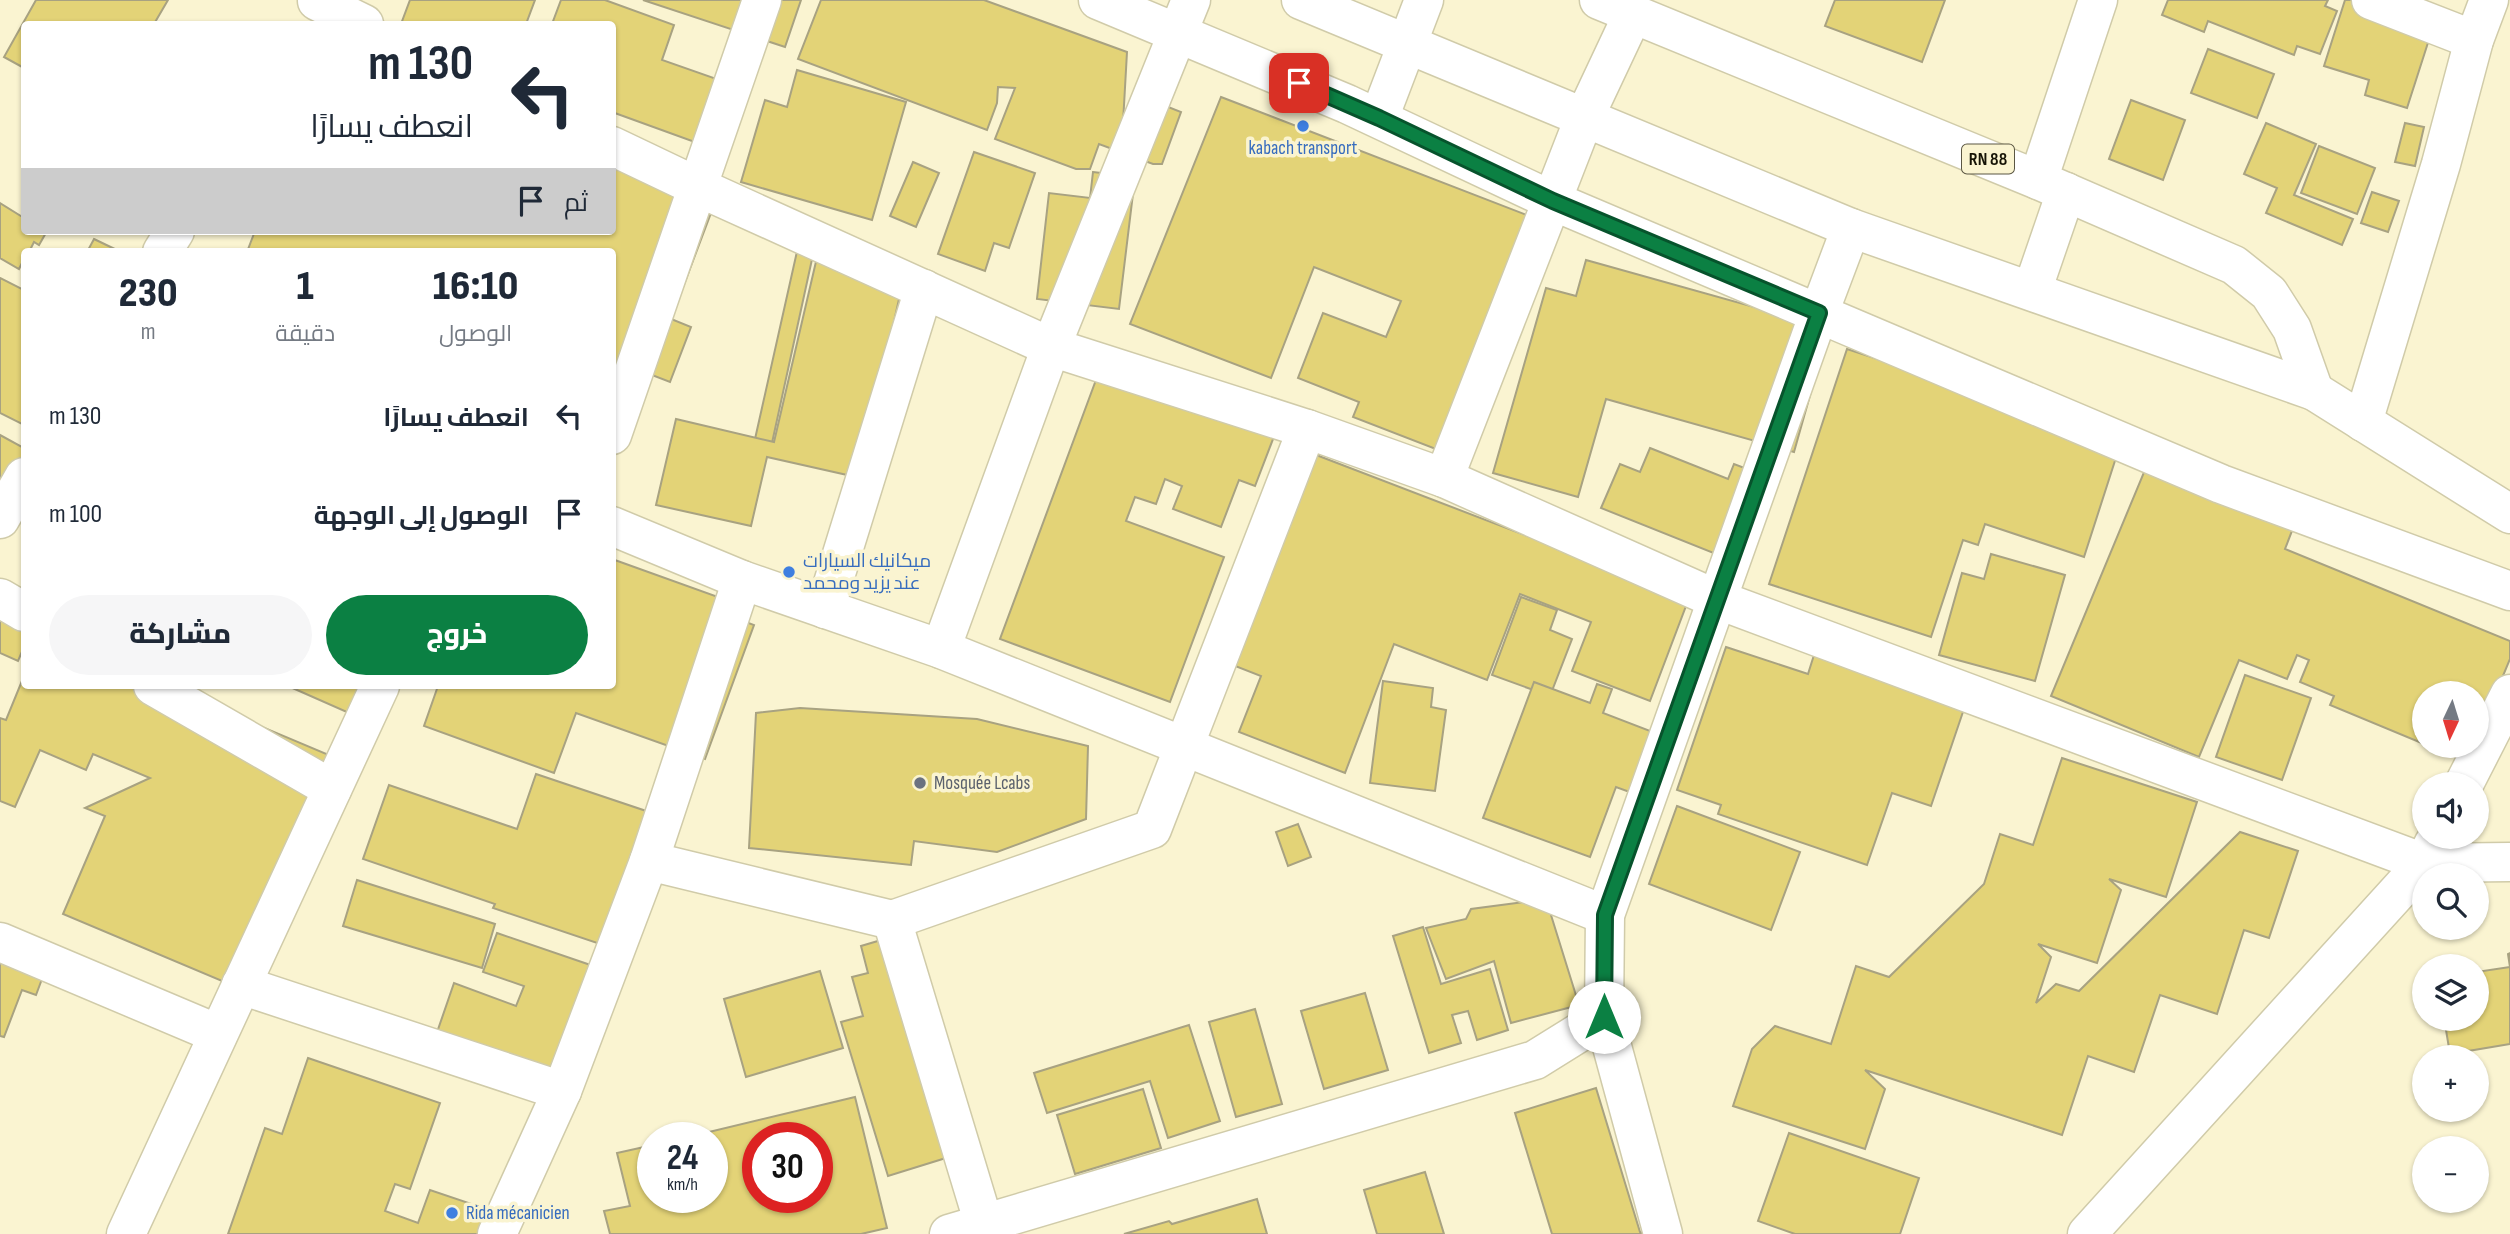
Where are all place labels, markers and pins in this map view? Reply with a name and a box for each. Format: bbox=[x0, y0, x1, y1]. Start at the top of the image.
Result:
pin bbox=[1269, 53, 1329, 113]
marker: kabach transport bbox=[1295, 118, 1311, 134]
place label: kabach transport bbox=[1249, 137, 1358, 160]
place label: ميكانيك السيارات عند يزيد ومحمد bbox=[803, 550, 931, 595]
marker: ميكانيك السيارات عند يزيد ومحمد bbox=[781, 564, 797, 580]
place label: Mosquée Lcabs bbox=[934, 772, 1031, 795]
marker: Mosquée Lcabs bbox=[912, 775, 928, 791]
place label: Rida mécanicien bbox=[466, 1202, 570, 1225]
marker: Rida mécanicien bbox=[444, 1205, 460, 1221]

